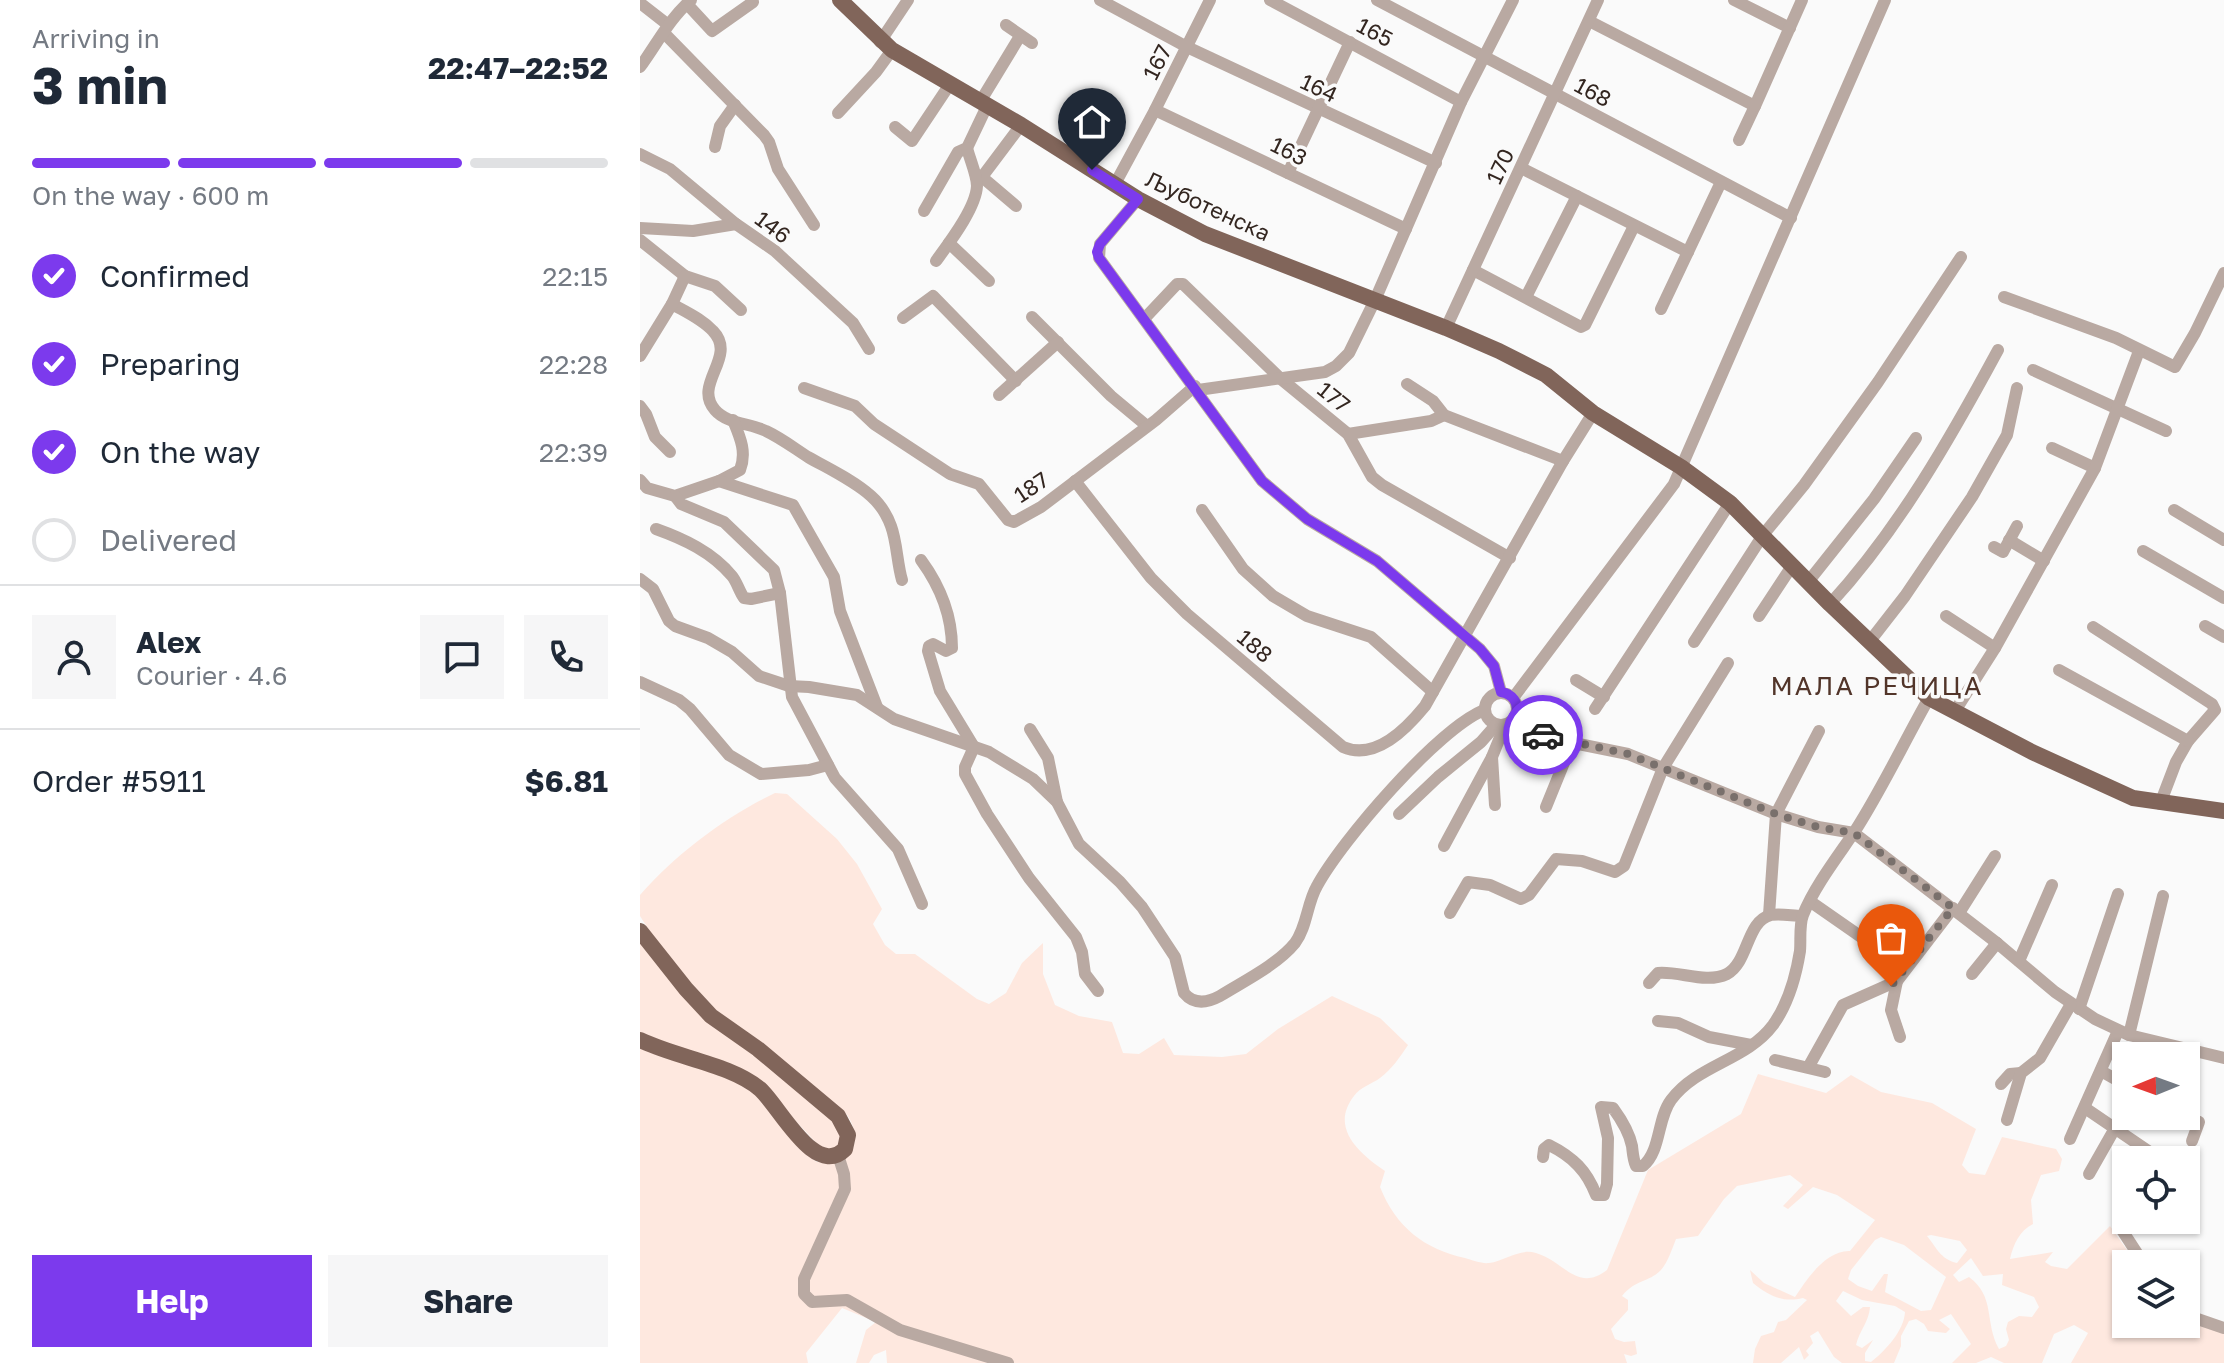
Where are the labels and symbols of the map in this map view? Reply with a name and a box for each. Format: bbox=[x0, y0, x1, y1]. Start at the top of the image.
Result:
street label: 165 bbox=[1353, 11, 1398, 52]
street label: 167 bbox=[1136, 40, 1177, 84]
street label: 164 bbox=[1297, 67, 1342, 108]
street label: 168 bbox=[1570, 71, 1616, 112]
pin bbox=[1058, 88, 1126, 170]
street label: 163 bbox=[1267, 130, 1312, 171]
street label: 170 bbox=[1480, 144, 1519, 188]
street label: Љуботенска bbox=[1142, 165, 1275, 246]
street label: 146 bbox=[750, 205, 796, 249]
street label: 177 bbox=[1313, 375, 1356, 418]
street label: 187 bbox=[1008, 465, 1053, 508]
street label: 188 bbox=[1232, 623, 1278, 668]
district label: МАЛА РЕЧИЦА bbox=[1771, 670, 1983, 701]
courier bbox=[1503, 695, 1583, 775]
pin bbox=[1857, 904, 1925, 986]
north arrow bbox=[2112, 1042, 2200, 1130]

